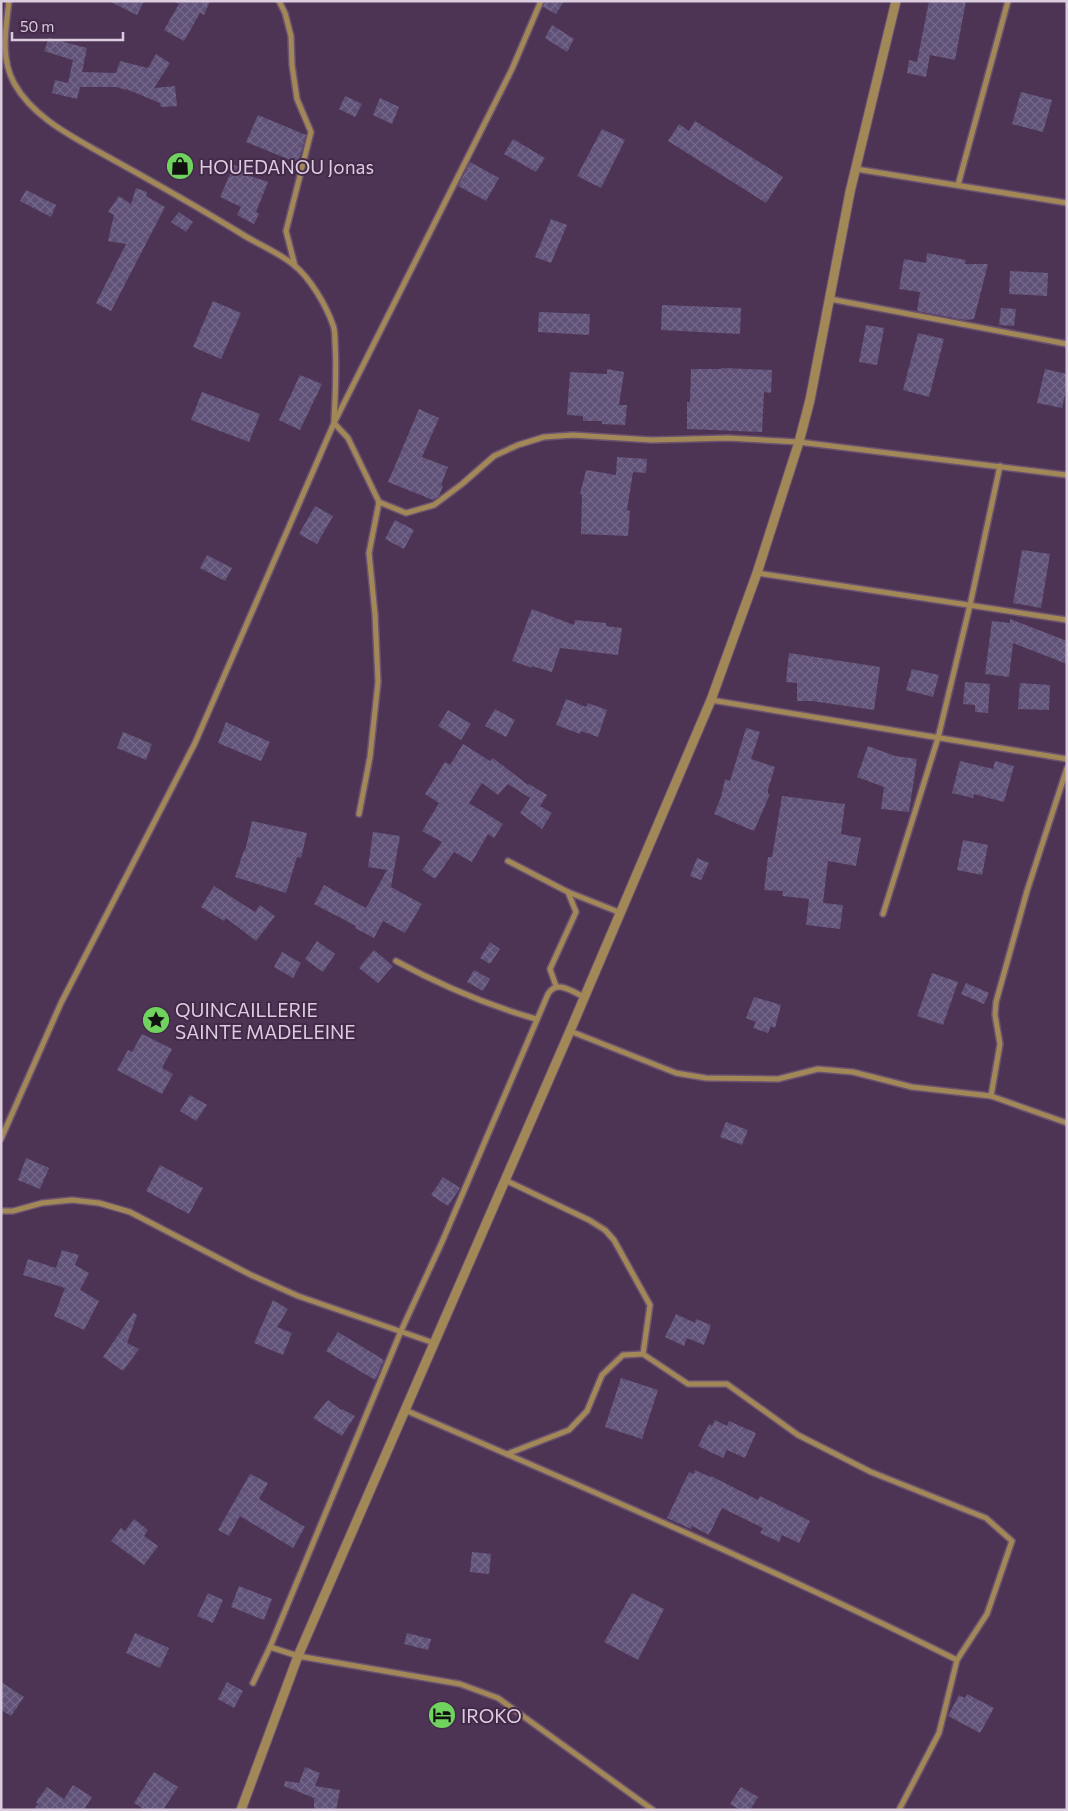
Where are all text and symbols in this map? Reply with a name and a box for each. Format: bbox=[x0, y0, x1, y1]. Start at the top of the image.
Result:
scale bar bbox=[12, 10, 124, 42]
text: 50 m bbox=[20, 17, 54, 35]
shop icon: HOUEDANOU Jonas bbox=[165, 151, 195, 181]
place label: HOUEDANOU Jonas bbox=[199, 155, 374, 178]
place label: QUINCAILLERIE SAINTE MADELEINE bbox=[175, 998, 356, 1043]
place icon: QUINCAILLERIE SAINTE MADELEINE bbox=[141, 1005, 171, 1035]
hotel icon: IROKO bbox=[427, 1700, 457, 1730]
place label: IROKO bbox=[461, 1704, 522, 1727]

